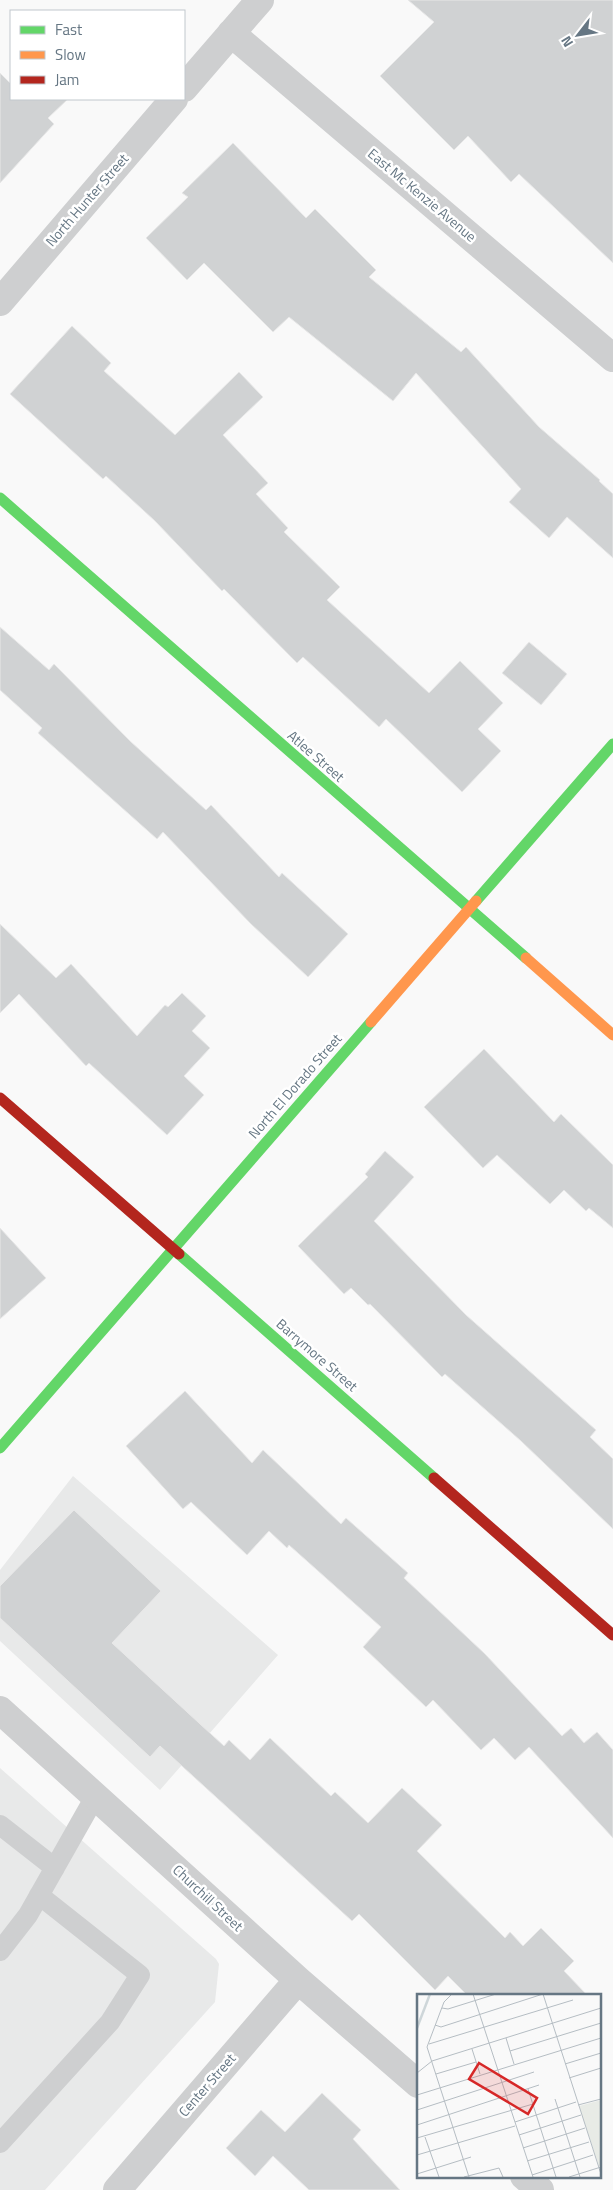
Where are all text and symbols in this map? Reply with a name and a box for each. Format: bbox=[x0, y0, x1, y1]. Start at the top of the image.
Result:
legend bbox=[10, 10, 185, 100]
north arrow bbox=[553, 10, 603, 60]
text: Fast bbox=[55, 18, 83, 41]
text: N bbox=[555, 32, 578, 52]
text: Slow bbox=[55, 43, 86, 66]
text: Jam bbox=[55, 68, 79, 91]
street label: East Mc Kenzie Avenue bbox=[364, 143, 481, 246]
street label: North Hunter Street bbox=[40, 148, 133, 251]
street label: Atlee Street bbox=[283, 725, 350, 786]
street label: North El Dorado Street bbox=[243, 1028, 346, 1143]
street label: Barrymore Street bbox=[272, 1313, 363, 1396]
street label: Churchill Street bbox=[168, 1859, 248, 1936]
inset map bbox=[417, 1994, 600, 2178]
street label: Center Street bbox=[173, 2048, 240, 2121]

